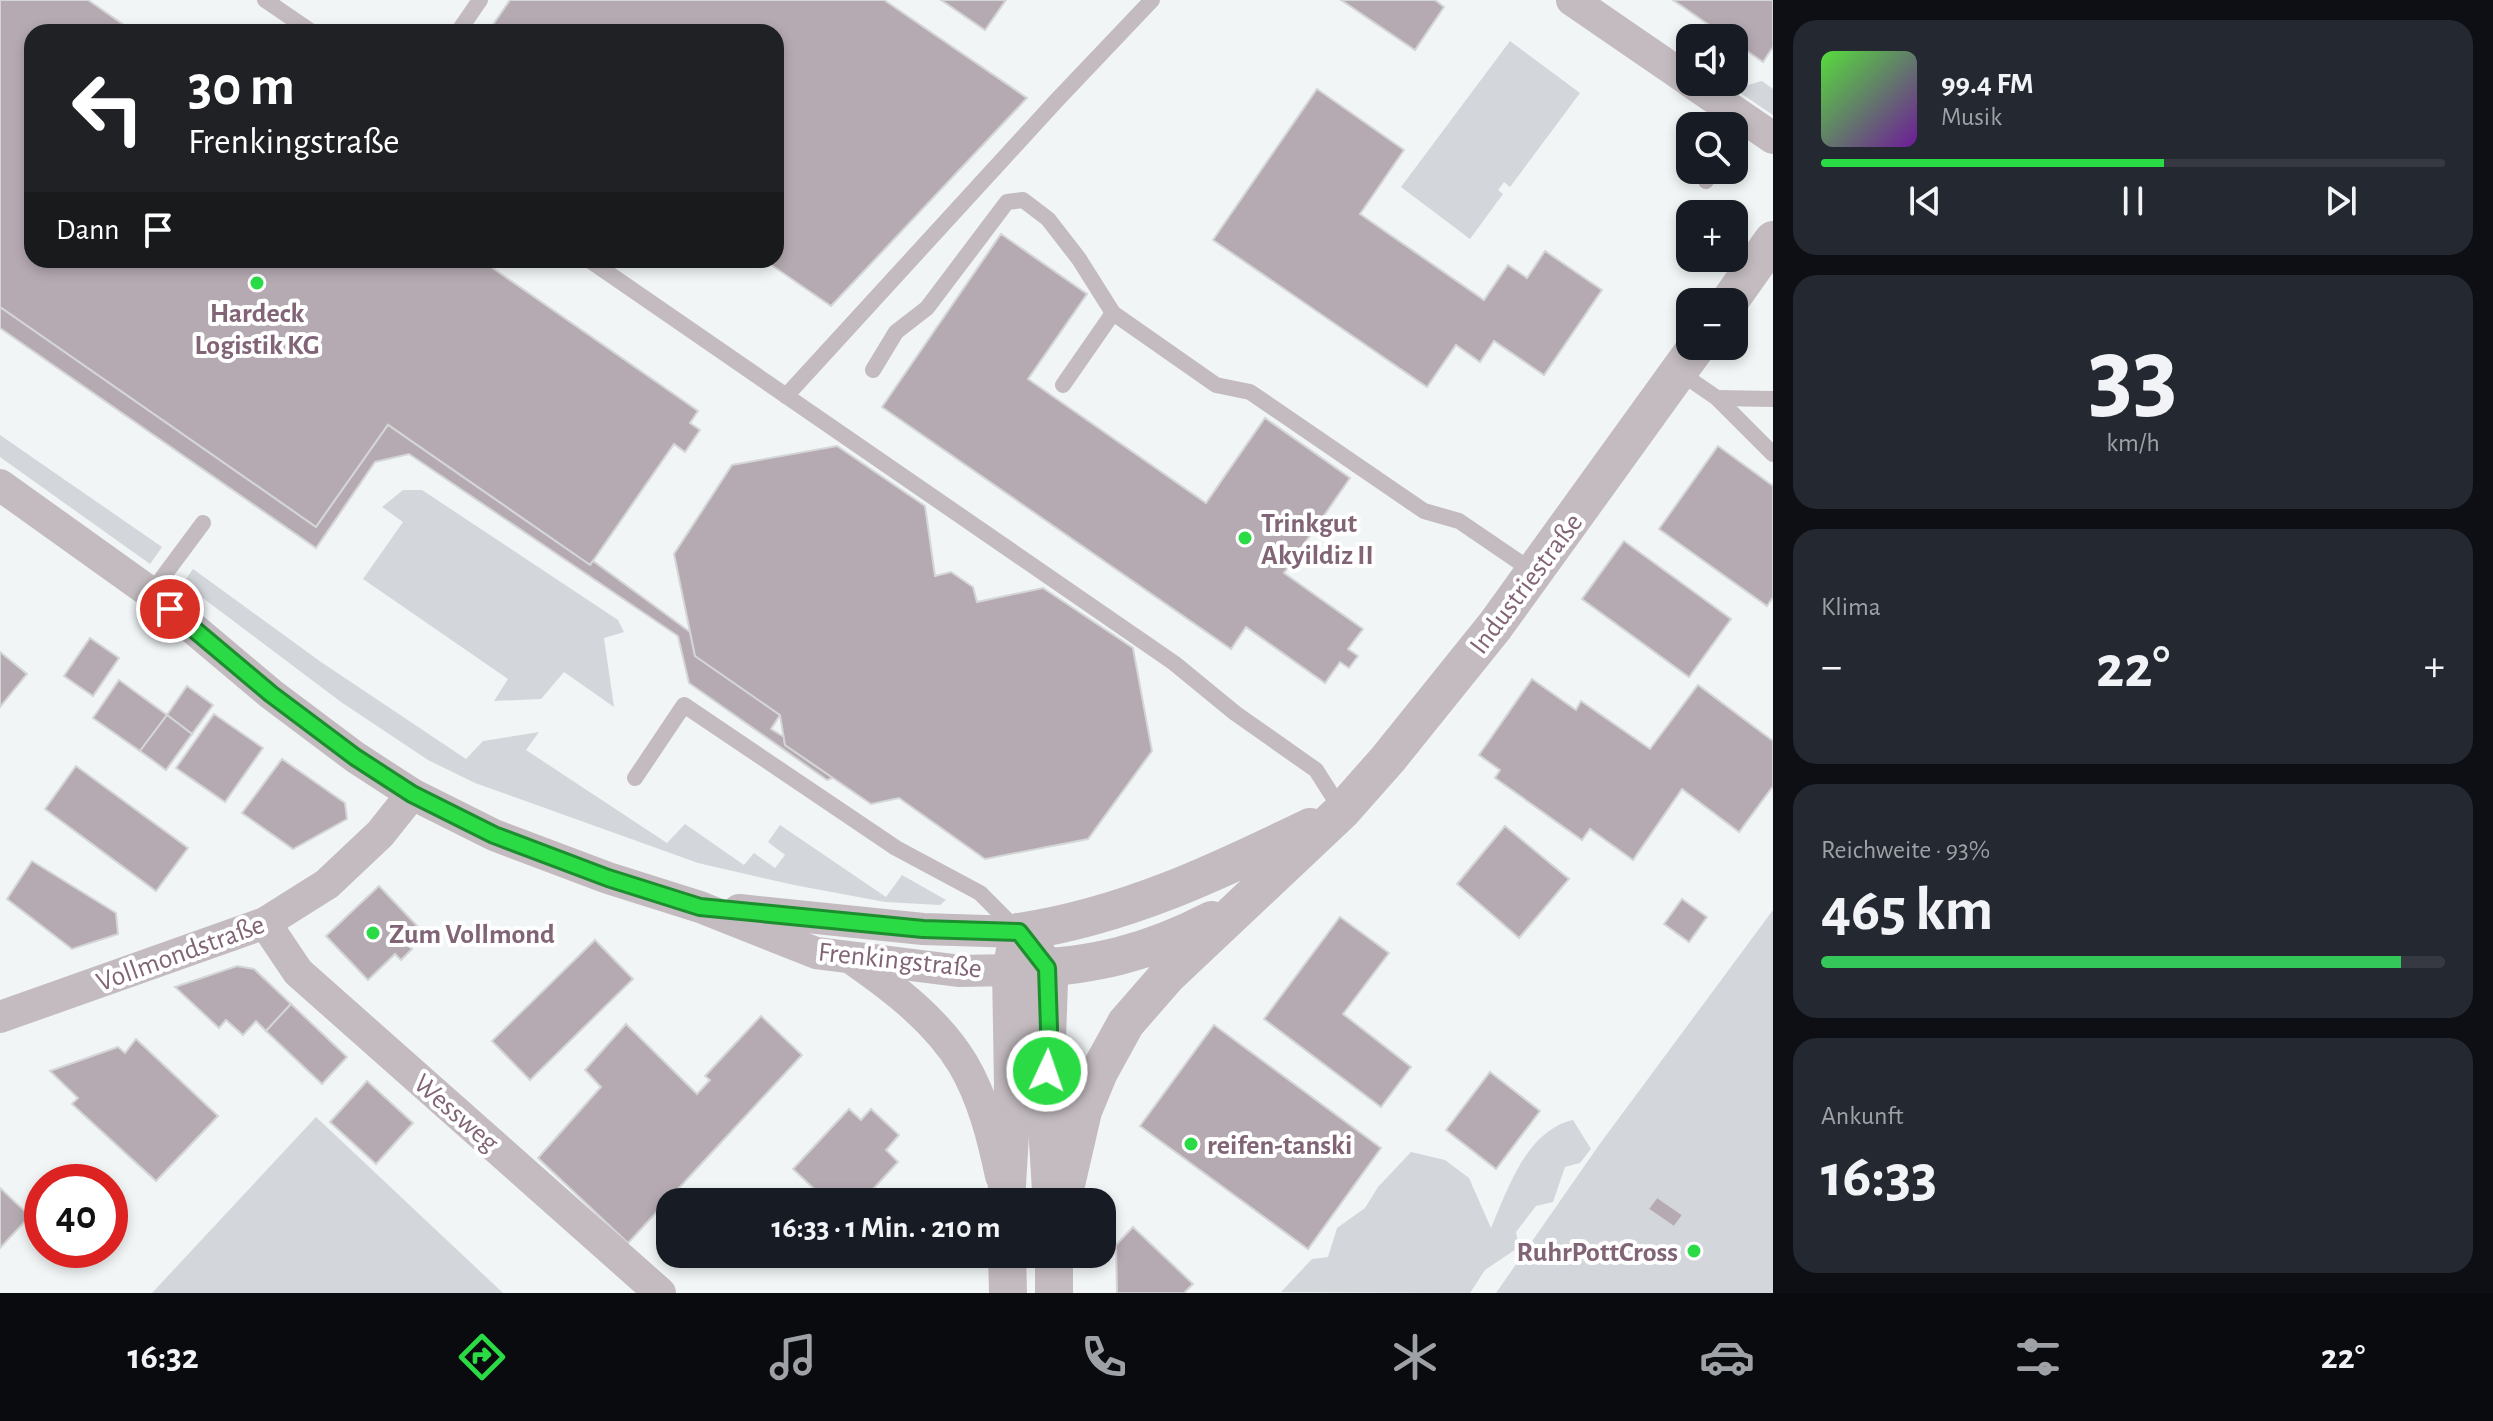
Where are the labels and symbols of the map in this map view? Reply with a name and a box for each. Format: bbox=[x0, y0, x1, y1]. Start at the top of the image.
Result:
marker: Hardeck Logistik KG bbox=[248, 274, 266, 292]
place label: Hardeck Logistik KG bbox=[194, 300, 320, 360]
street label: Industriestraße bbox=[1465, 509, 1588, 660]
place label: Trinkgut Akyildiz II bbox=[1261, 510, 1374, 570]
marker: Trinkgut Akyildiz II bbox=[1236, 529, 1254, 547]
pin bbox=[136, 575, 204, 643]
street label: Vollmondstraße bbox=[93, 911, 268, 997]
place label: Zum Vollmond bbox=[389, 921, 555, 949]
marker: Zum Vollmond bbox=[364, 924, 382, 942]
street label: Frenkingstraße bbox=[817, 938, 983, 984]
position arrow bbox=[1005, 1029, 1089, 1113]
street label: Wessweg bbox=[408, 1069, 504, 1158]
place label: reifen-tanski bbox=[1207, 1132, 1352, 1160]
marker: reifen-tanski bbox=[1182, 1135, 1200, 1153]
speed limit sign: 40 bbox=[24, 1164, 128, 1268]
place label: RuhrPottCross bbox=[1517, 1239, 1678, 1267]
marker: RuhrPottCross bbox=[1685, 1242, 1703, 1260]

